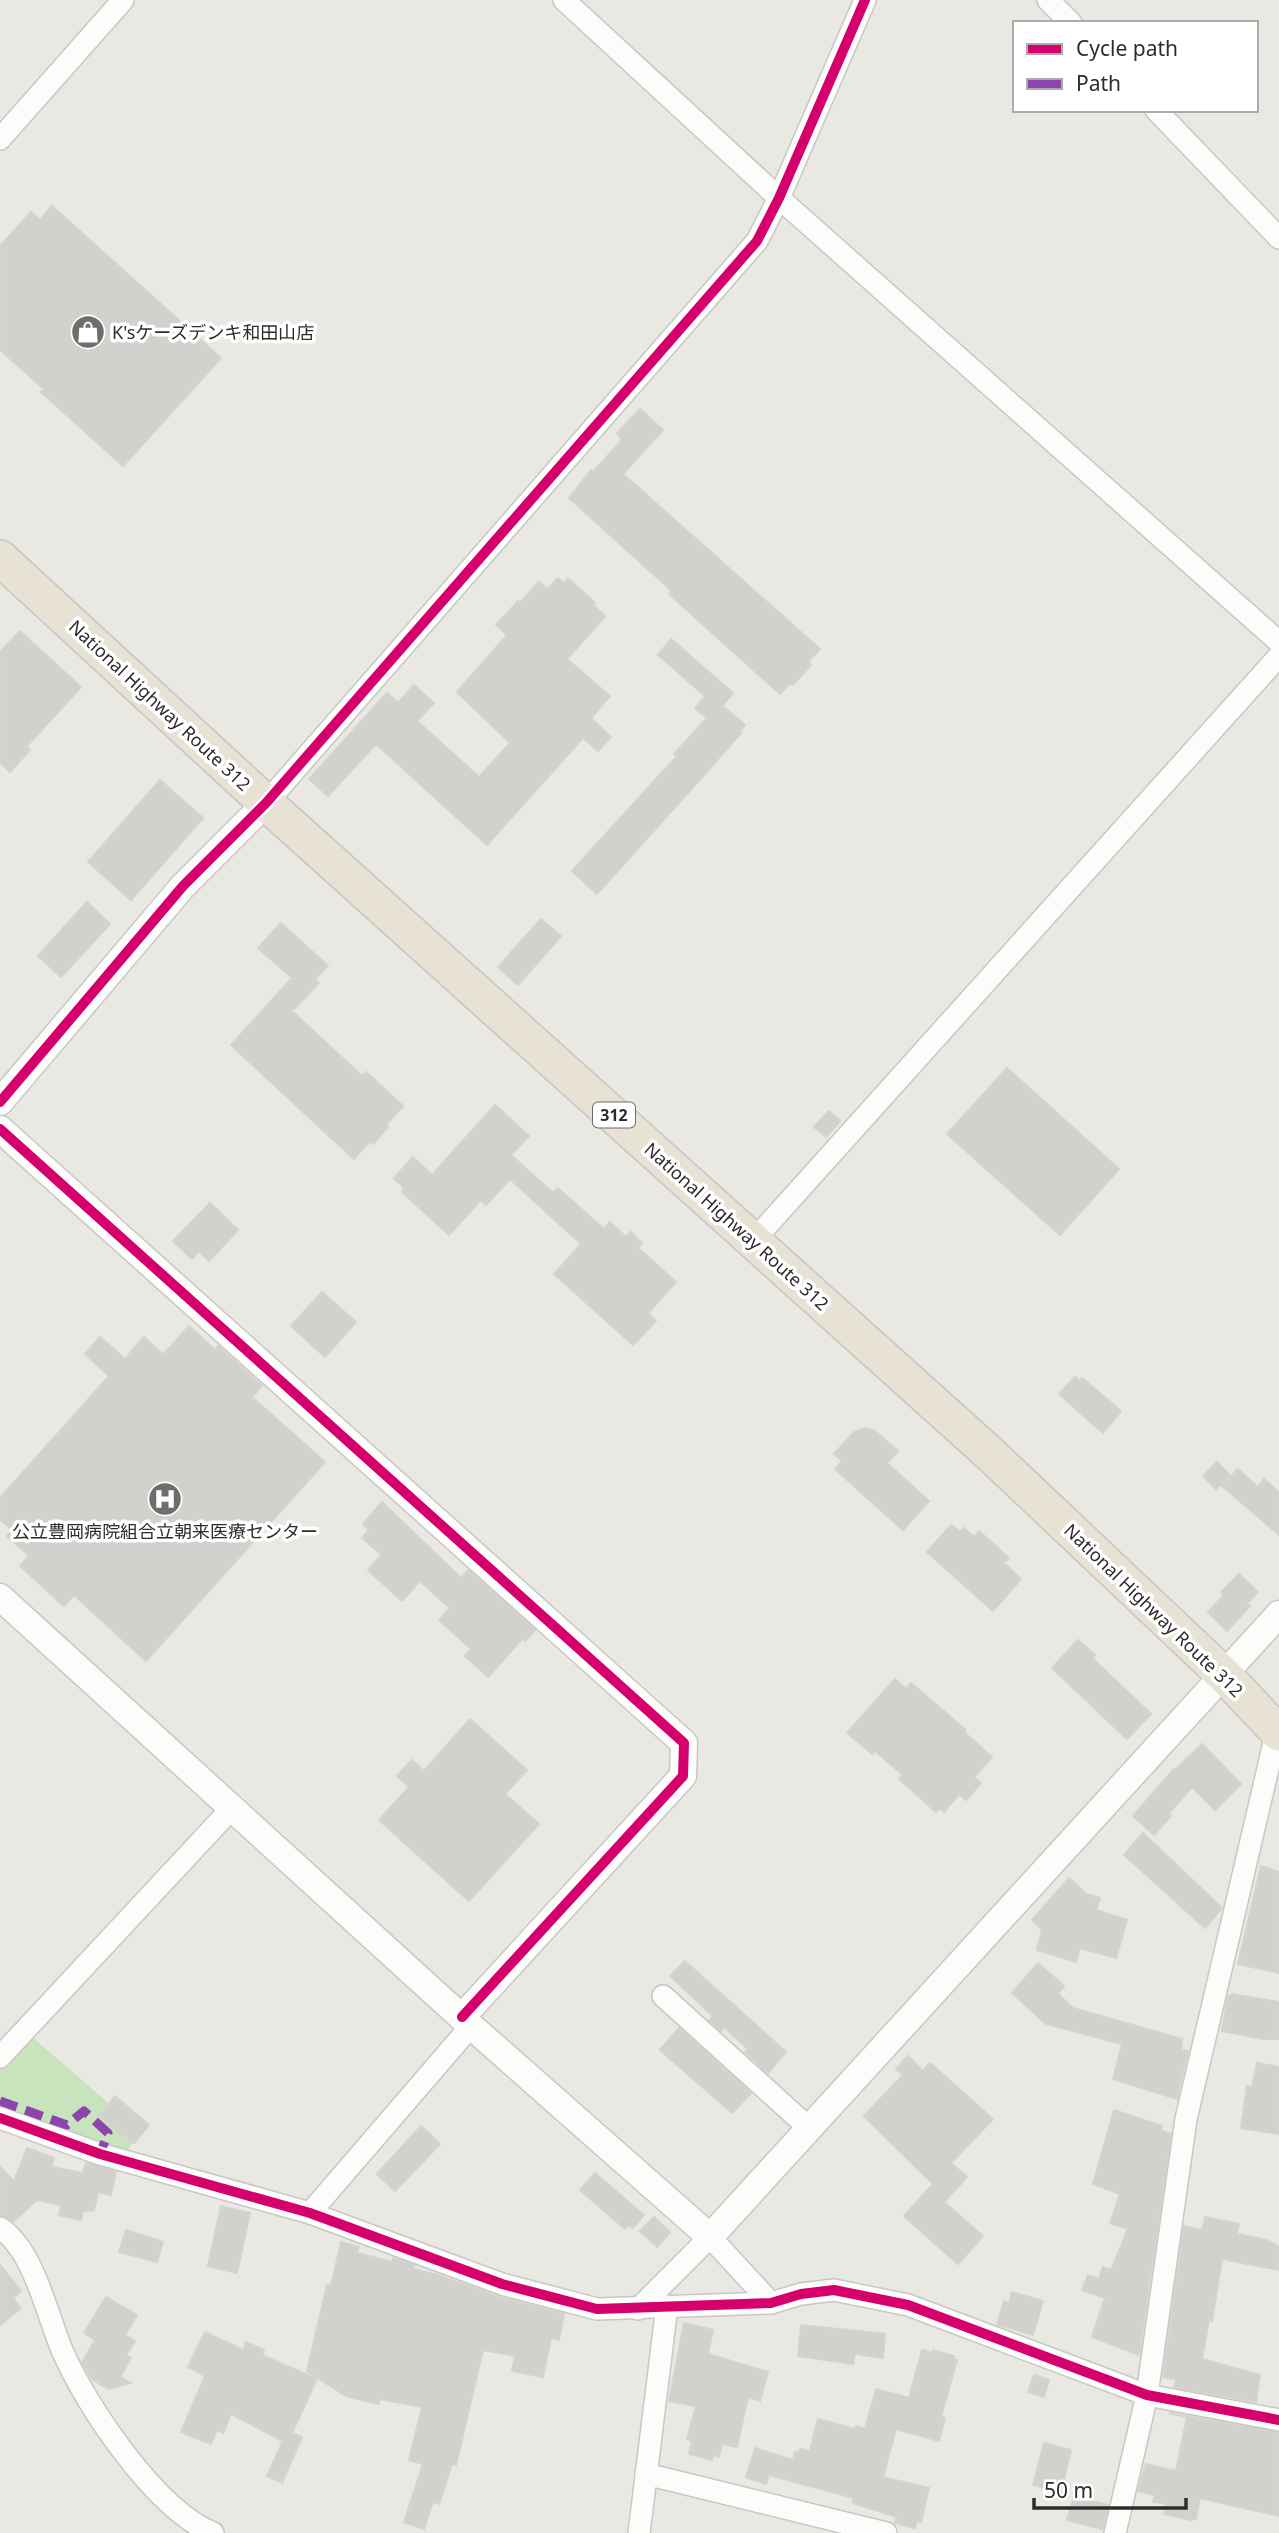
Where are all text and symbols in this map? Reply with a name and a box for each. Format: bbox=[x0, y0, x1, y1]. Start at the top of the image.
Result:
legend bbox=[1013, 21, 1258, 112]
text: Cycle path bbox=[1076, 34, 1178, 62]
text: Path bbox=[1076, 69, 1121, 97]
shop icon: K'sケーズデンキ和田山店 bbox=[69, 313, 107, 351]
place label: K'sケーズデンキ和田山店 bbox=[112, 320, 314, 344]
street label: National Highway Route 312 bbox=[64, 614, 256, 796]
road number: 312 bbox=[593, 1102, 635, 1128]
street label: National Highway Route 312 bbox=[640, 1137, 834, 1315]
hospital icon: 公立豊岡病院組合立朝来医療センター bbox=[146, 1480, 184, 1518]
street label: National Highway Route 312 bbox=[1059, 1518, 1249, 1702]
place label: 公立豊岡病院組合立朝来医療センター bbox=[12, 1519, 318, 1543]
scale bar bbox=[1034, 2466, 1186, 2510]
text: 50 m bbox=[1044, 2476, 1093, 2504]

